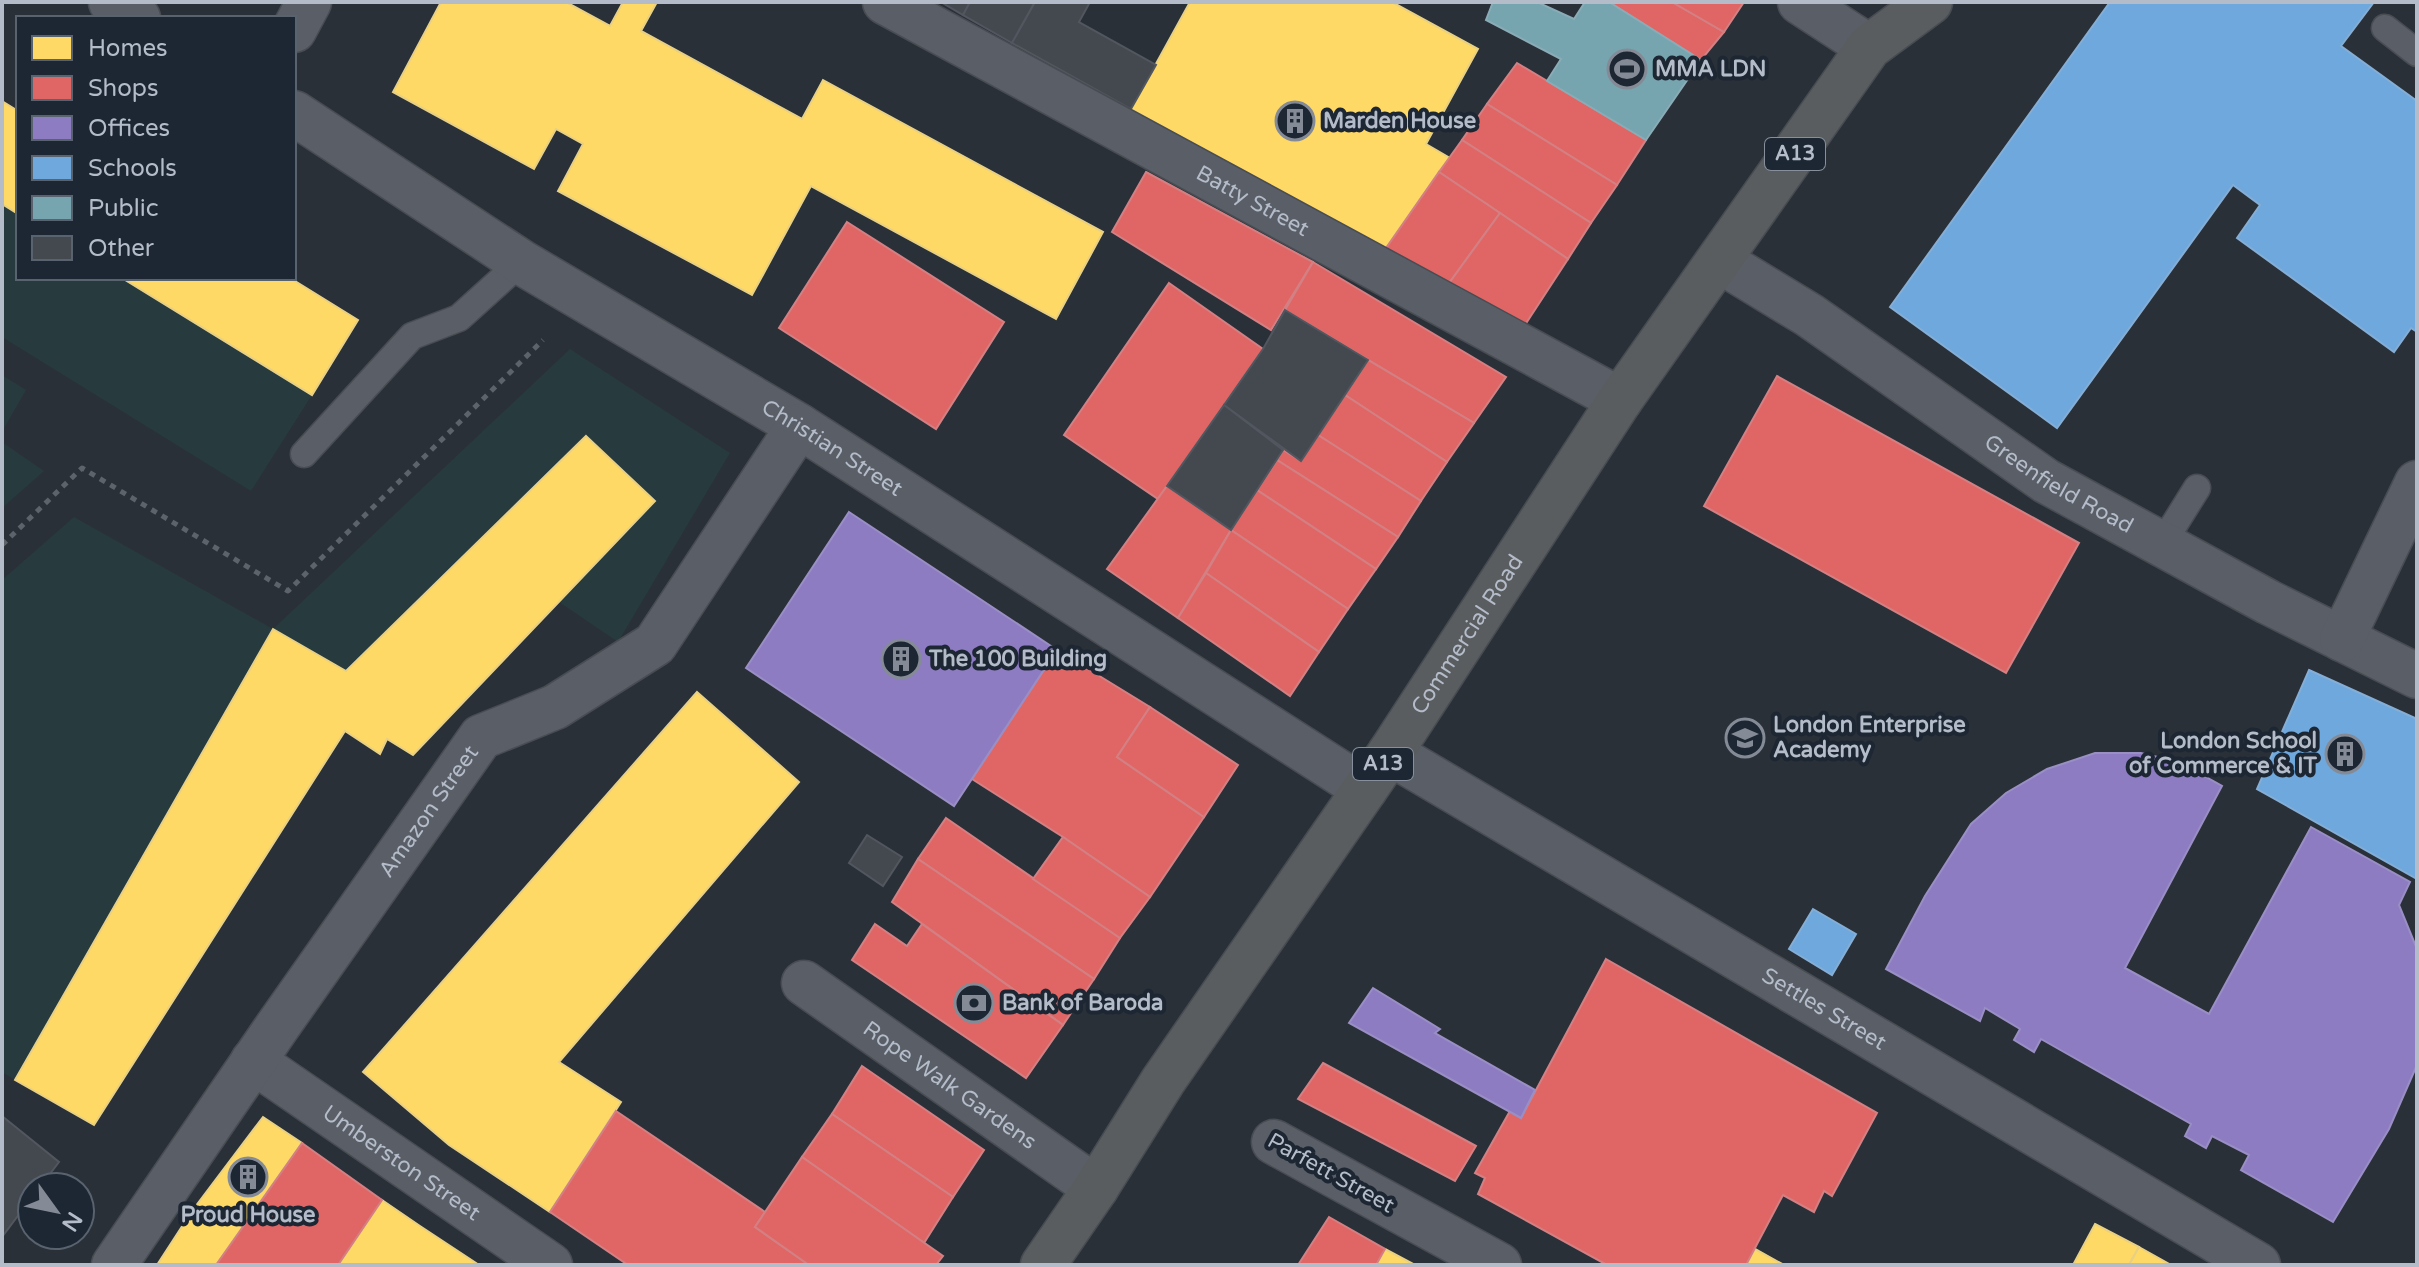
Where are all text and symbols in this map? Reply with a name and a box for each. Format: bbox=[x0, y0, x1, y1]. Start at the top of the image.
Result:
legend bbox=[16, 16, 296, 280]
text: Homes bbox=[88, 34, 168, 63]
sports icon: MMA LDN bbox=[1606, 48, 1648, 90]
place label: MMA LDN bbox=[1655, 56, 1767, 82]
text: Shops bbox=[88, 74, 158, 103]
building icon: Marden House bbox=[1274, 100, 1316, 142]
place label: Marden House bbox=[1323, 108, 1476, 134]
text: Offices bbox=[88, 114, 170, 143]
road number: A13 bbox=[1765, 138, 1825, 170]
text: Schools bbox=[88, 154, 177, 183]
street label: Batty Street bbox=[1192, 160, 1314, 242]
text: Public bbox=[88, 194, 158, 223]
text: Other bbox=[88, 234, 155, 263]
street label: Christian Street bbox=[757, 394, 907, 502]
street label: Greenfield Road bbox=[1979, 429, 2138, 539]
street label: Commercial Road bbox=[1406, 550, 1529, 719]
building icon: The 100 Building bbox=[880, 638, 922, 680]
place label: The 100 Building bbox=[928, 646, 1107, 672]
place label: London Enterprise Academy bbox=[1773, 712, 1966, 763]
school or university icon: London Enterprise Academy bbox=[1724, 717, 1766, 759]
place label: London School of Commerce & IT bbox=[2129, 728, 2318, 779]
building icon: London School of Commerce & IT bbox=[2324, 733, 2366, 775]
street label: Amazon Street bbox=[373, 740, 484, 882]
road number: A13 bbox=[1353, 748, 1413, 780]
street label: Settles Street bbox=[1757, 962, 1891, 1056]
bank icon: Bank of Baroda bbox=[953, 982, 995, 1024]
place label: Bank of Baroda bbox=[1002, 990, 1163, 1016]
street label: Rope Walk Gardens bbox=[858, 1016, 1041, 1155]
street label: Umberston Street bbox=[318, 1100, 485, 1226]
street label: Parfett Street bbox=[1263, 1128, 1399, 1218]
building icon: Proud House bbox=[227, 1156, 269, 1198]
north arrow bbox=[16, 1171, 96, 1251]
place label: Proud House bbox=[180, 1202, 316, 1228]
text: N bbox=[56, 1207, 88, 1236]

